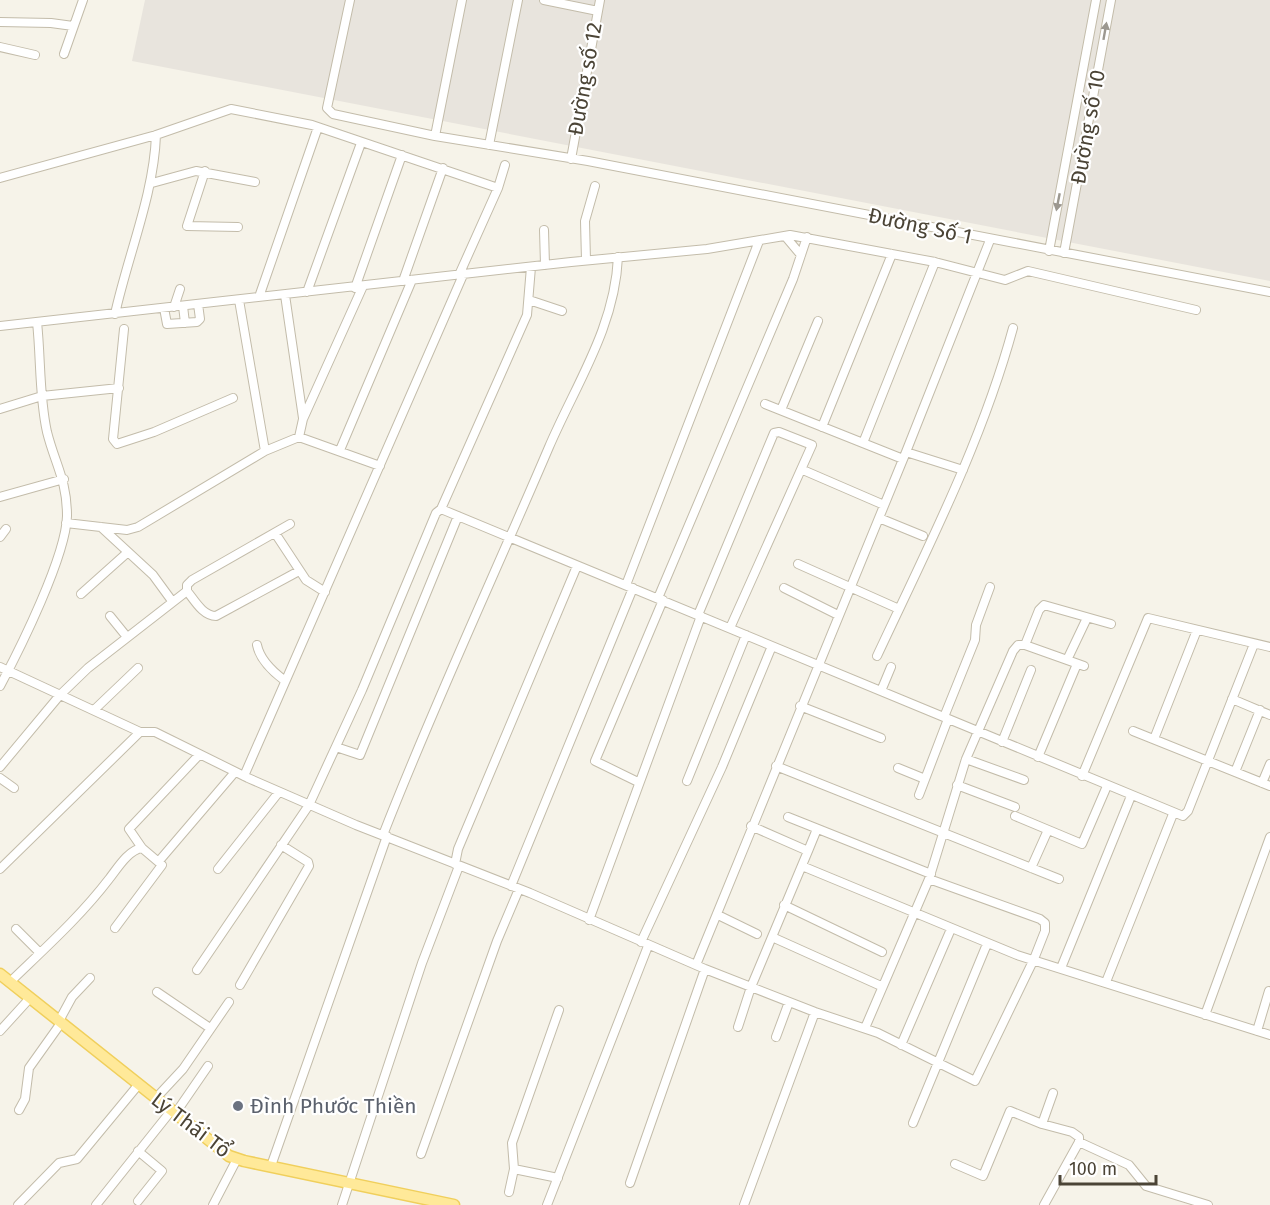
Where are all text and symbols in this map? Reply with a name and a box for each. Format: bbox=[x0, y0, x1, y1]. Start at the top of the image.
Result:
street label: Đường số 12 bbox=[562, 20, 608, 138]
one-way arrow bbox=[1101, 21, 1110, 40]
street label: Đường số 10 bbox=[1065, 68, 1111, 186]
one-way arrow bbox=[1053, 193, 1062, 212]
street label: Đường Số 1 bbox=[866, 202, 974, 250]
street label: Lý Thái Tổ bbox=[146, 1086, 237, 1163]
place label: Đình Phước Thiền bbox=[250, 1093, 417, 1119]
marker: Đình Phước Thiền bbox=[231, 1099, 245, 1113]
scale bar bbox=[1060, 1148, 1156, 1186]
text: 100 m bbox=[1069, 1158, 1117, 1180]

